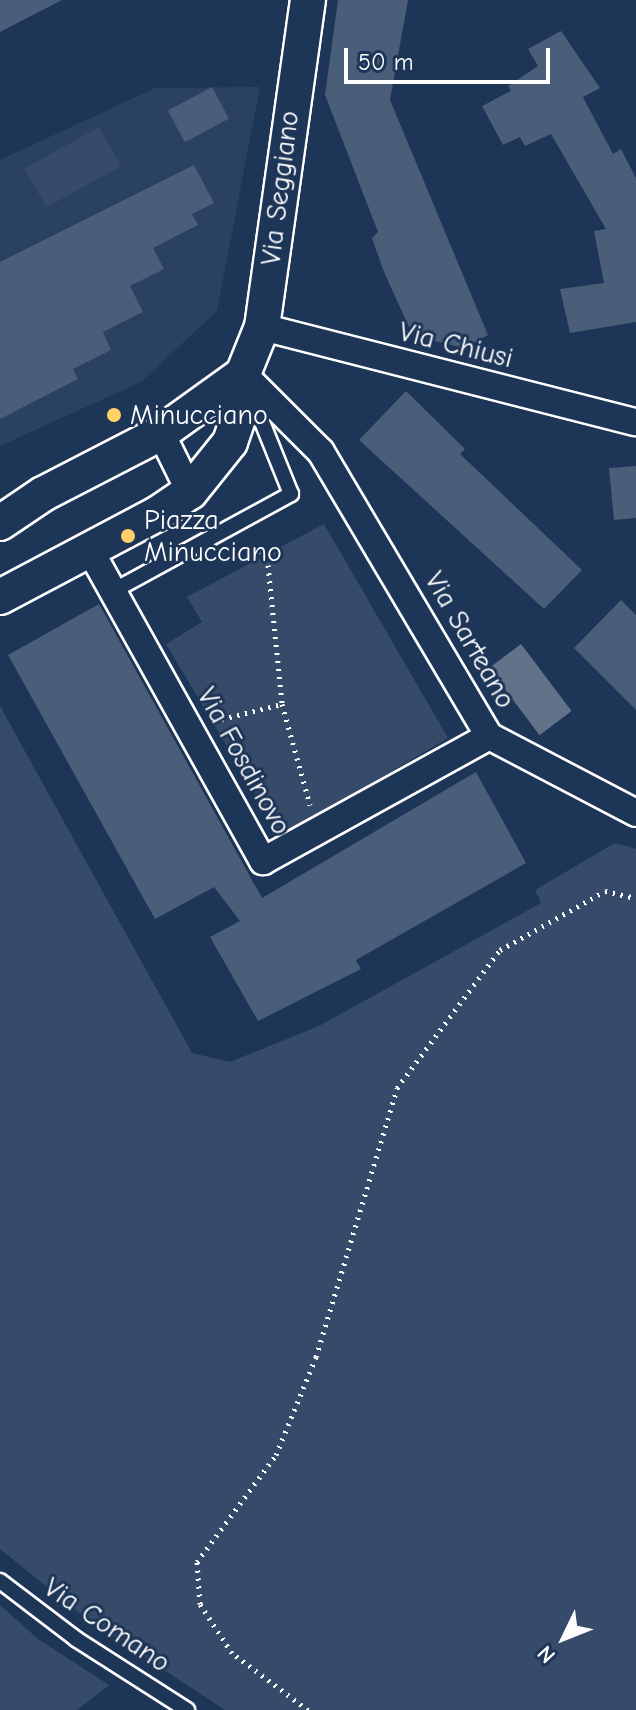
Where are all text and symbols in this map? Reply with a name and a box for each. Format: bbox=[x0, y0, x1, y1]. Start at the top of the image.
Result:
scale bar bbox=[348, 32, 554, 82]
text: 50 m bbox=[358, 48, 414, 76]
street label: Via Seggiano bbox=[254, 109, 306, 267]
street label: Via Chiusi bbox=[396, 315, 516, 375]
place label: Minucciano bbox=[130, 398, 268, 432]
marker: Minucciano bbox=[105, 406, 123, 424]
place label: Piazza Minucciano bbox=[144, 503, 282, 569]
marker: Piazza Minucciano bbox=[119, 527, 137, 545]
street label: Via Sarteano bbox=[417, 566, 523, 714]
street label: Via Fosdinovo bbox=[190, 682, 298, 840]
street label: Via Comano bbox=[37, 1571, 177, 1679]
north arrow bbox=[524, 1598, 604, 1678]
text: N bbox=[532, 1640, 561, 1668]

